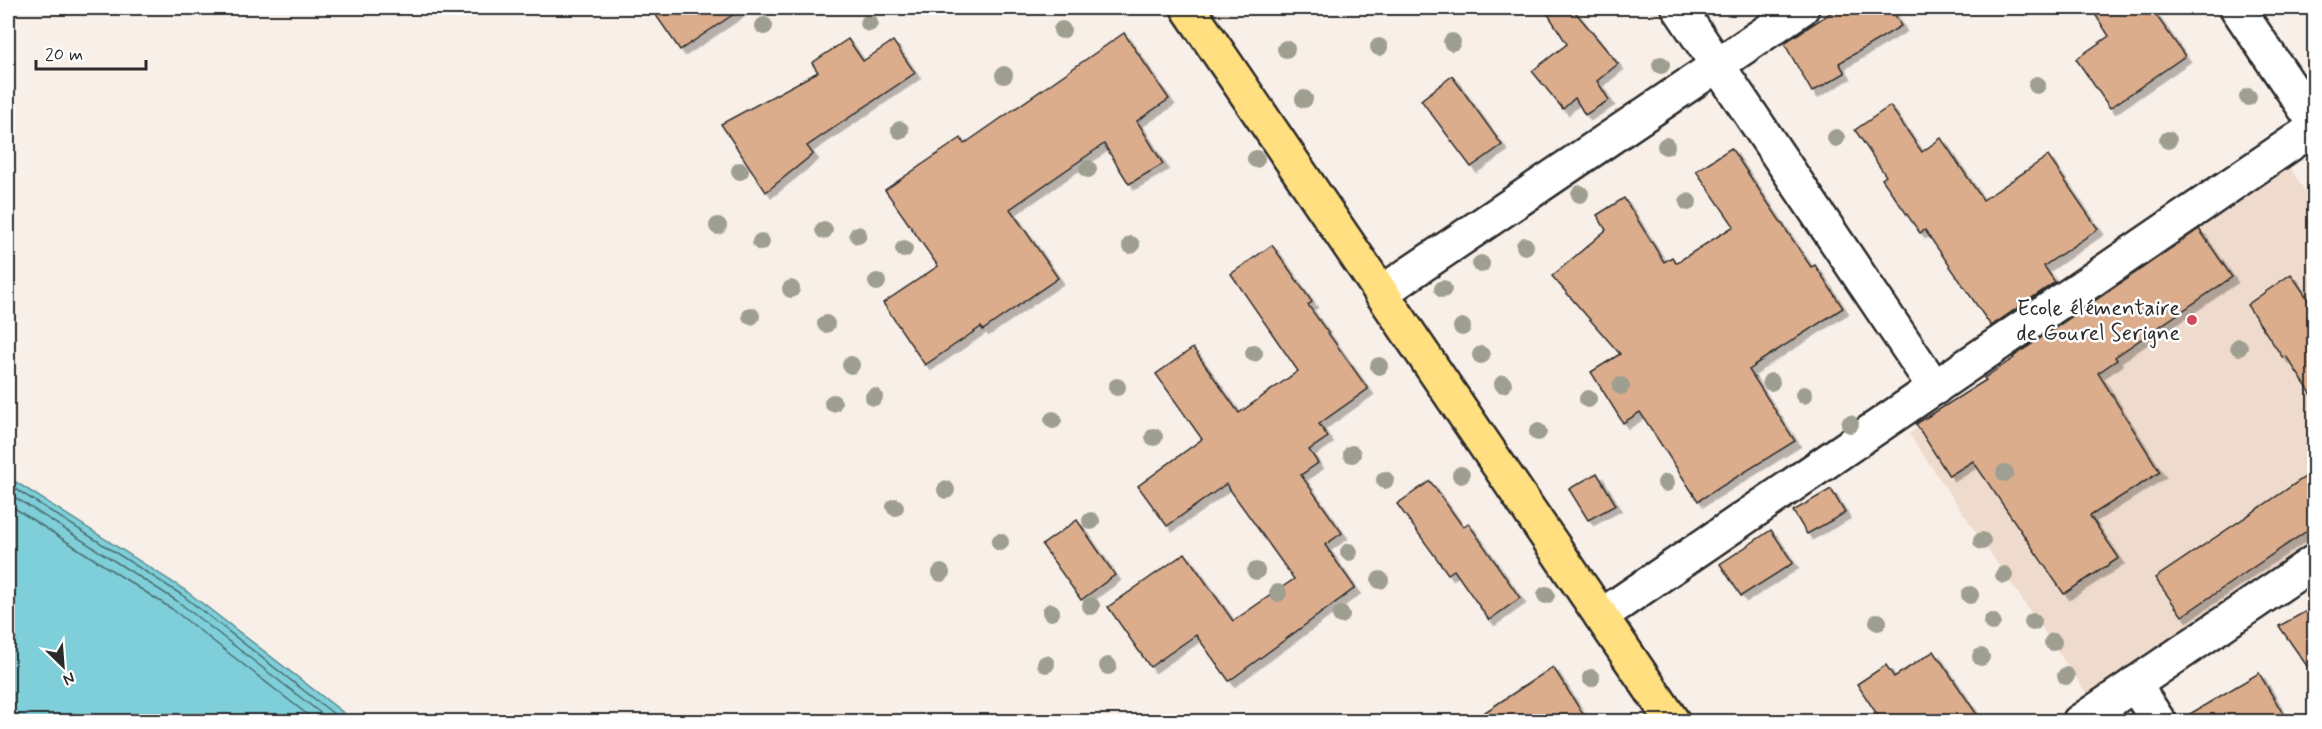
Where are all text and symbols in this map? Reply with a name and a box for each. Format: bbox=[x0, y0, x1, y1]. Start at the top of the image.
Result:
scale bar bbox=[36, 33, 146, 71]
text: 20 m bbox=[45, 43, 83, 67]
place label: Ecole élémentaire de Gourel Serigne bbox=[2016, 295, 2180, 349]
marker: Ecole élémentaire de Gourel Serigne bbox=[2185, 313, 2199, 327]
north arrow bbox=[33, 636, 93, 696]
text: N bbox=[59, 666, 78, 690]

